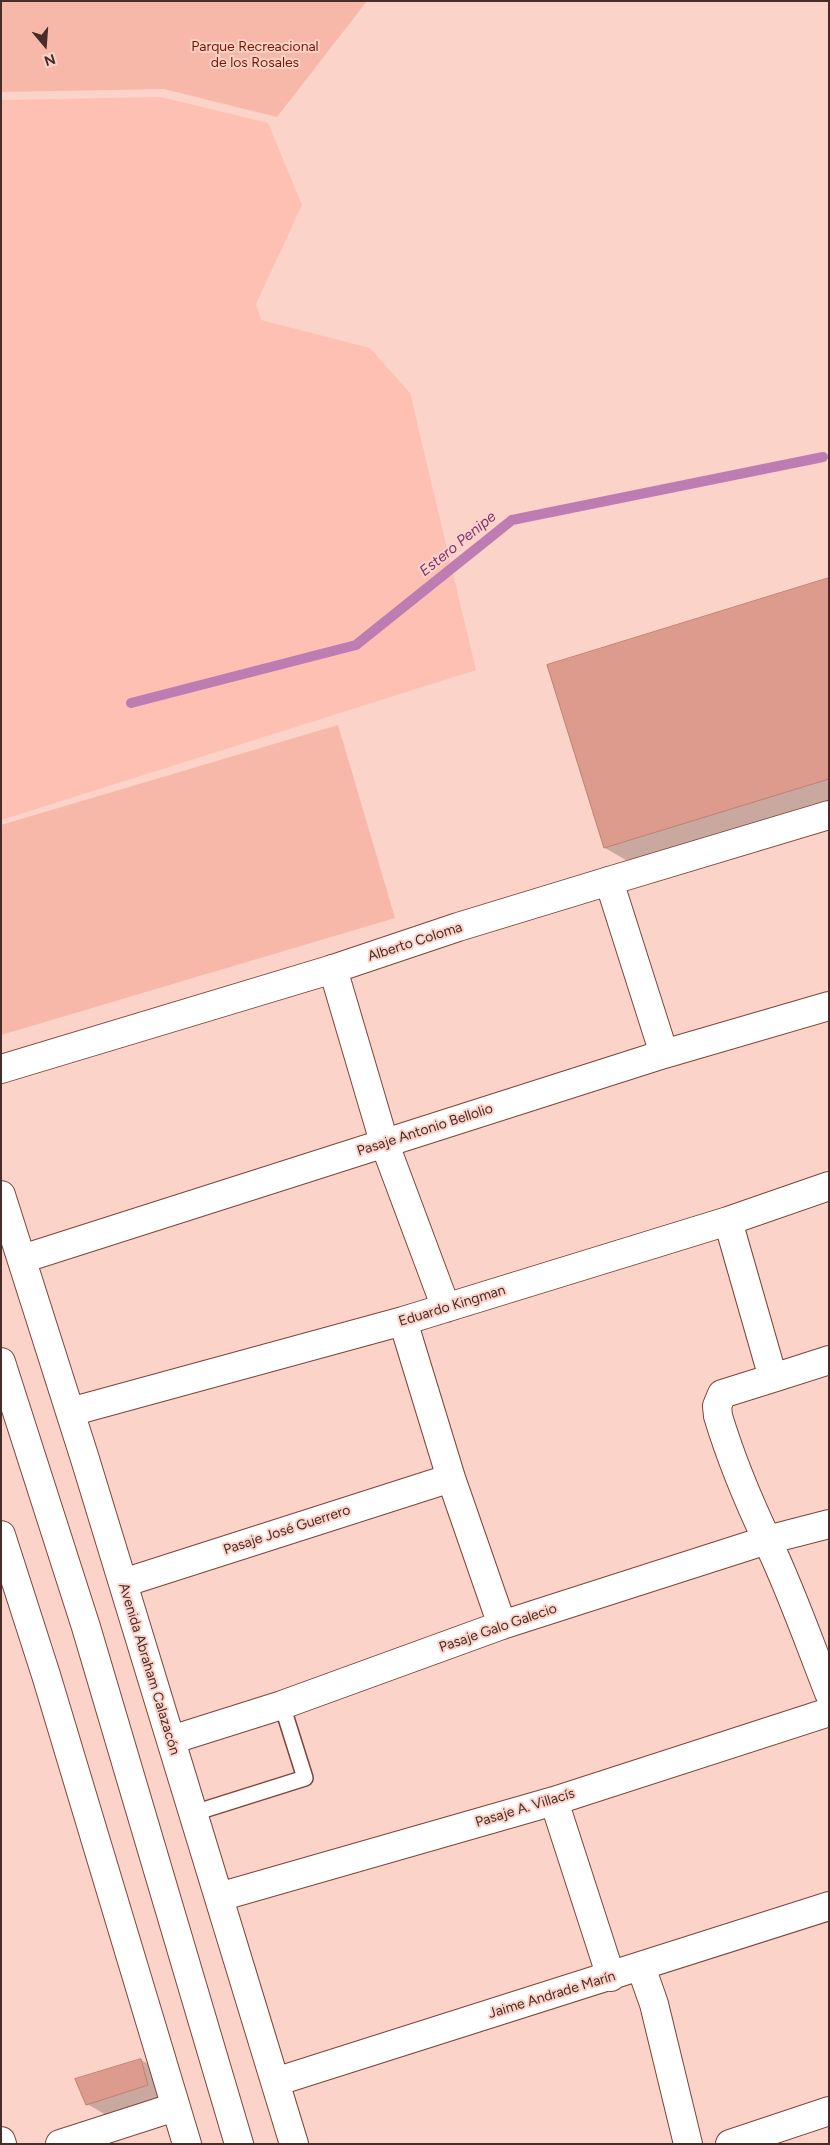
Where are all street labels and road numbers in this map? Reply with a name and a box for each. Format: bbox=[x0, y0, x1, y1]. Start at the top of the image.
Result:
street label: Alberto Coloma bbox=[366, 919, 464, 965]
street label: Pasaje Antonio Bellolio bbox=[355, 1100, 495, 1160]
street label: Eduardo Kingman bbox=[397, 1282, 507, 1330]
street label: Pasaje José Guerrero bbox=[221, 1502, 353, 1558]
street label: Avenida Abraham Calazacón bbox=[115, 1581, 183, 1757]
street label: Pasaje Galo Galecio bbox=[437, 1600, 559, 1656]
street label: Pasaje A. Villacís bbox=[473, 1785, 577, 1831]
street label: Jaime Andrade Marín bbox=[486, 1968, 618, 2022]

